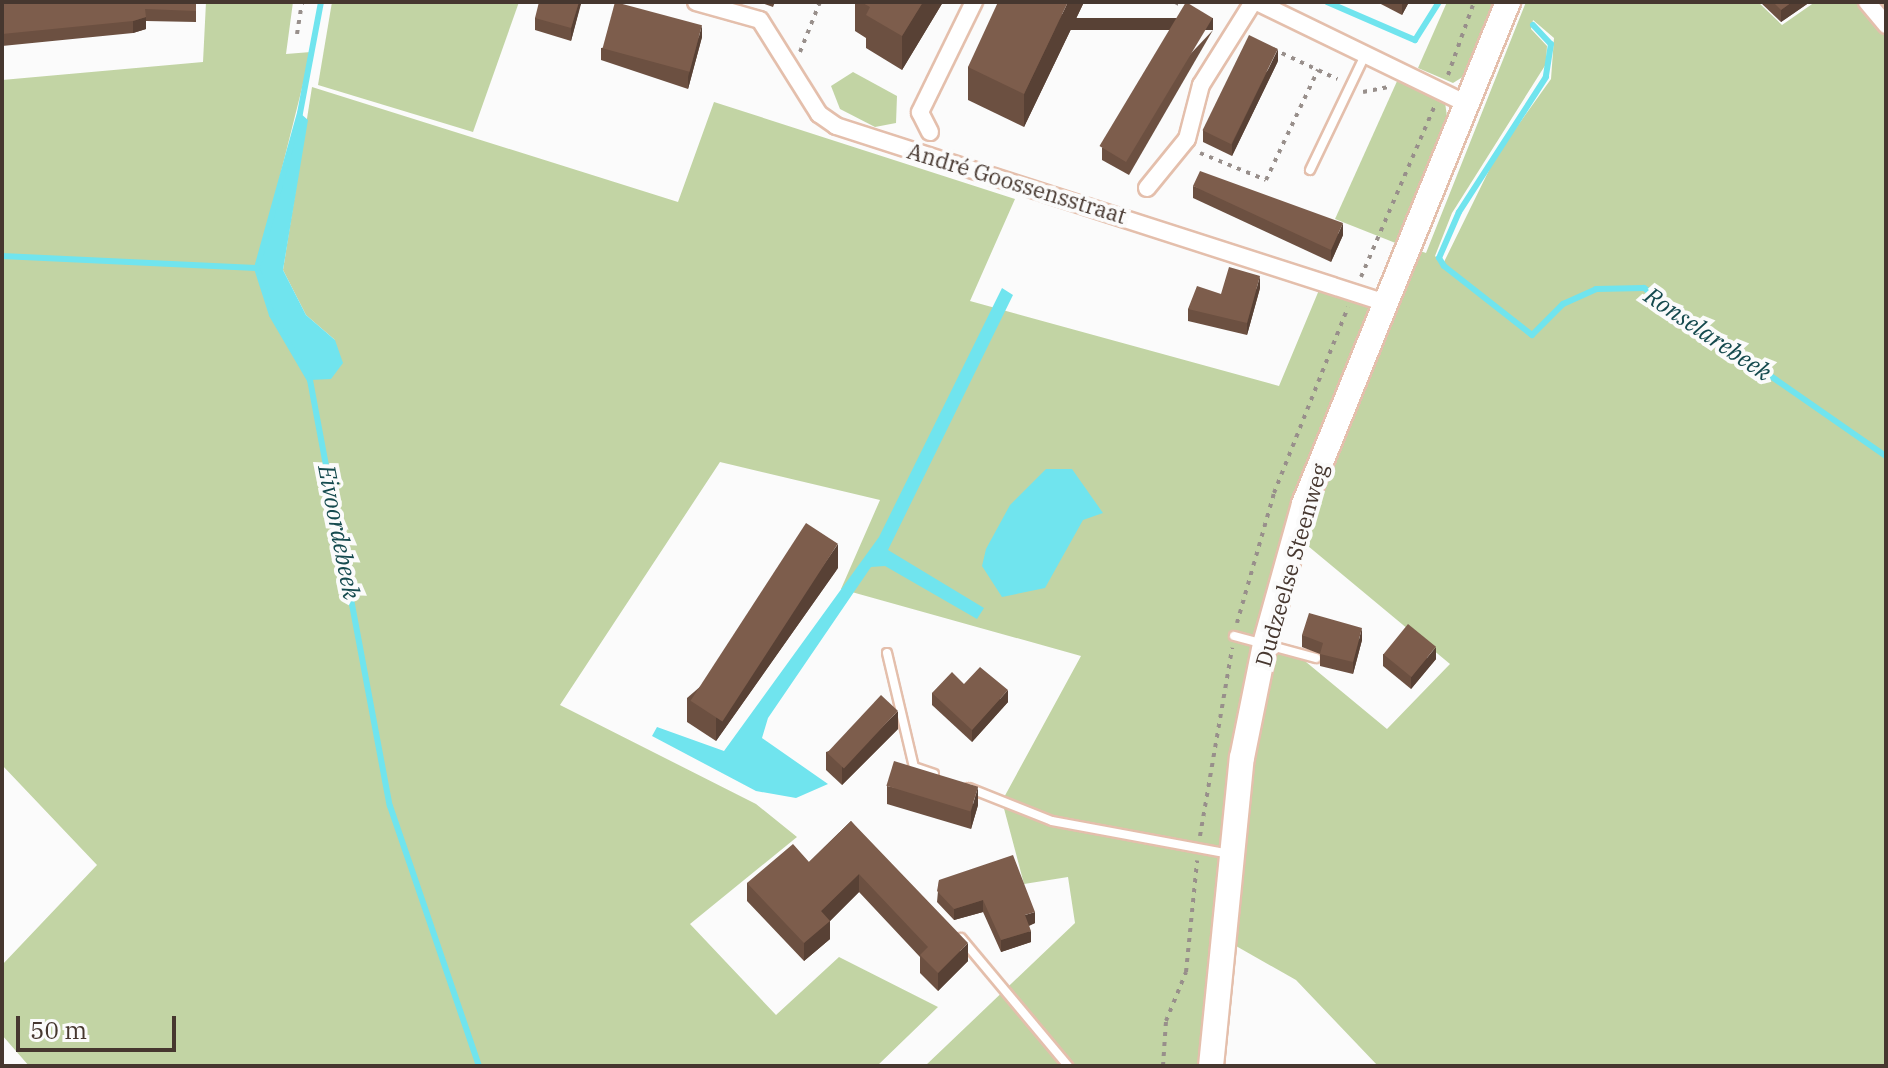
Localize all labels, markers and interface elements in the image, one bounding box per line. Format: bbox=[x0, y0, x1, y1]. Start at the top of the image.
street label: André Goossensstraat bbox=[904, 137, 1130, 229]
water label: Ronselarebeek bbox=[1639, 281, 1777, 387]
street label: Dudzeelse Steenweg bbox=[1249, 460, 1333, 670]
water label: Eivoordebeek bbox=[312, 462, 366, 602]
scale bar bbox=[20, 1000, 180, 1050]
text: 50 m bbox=[30, 1014, 87, 1046]

